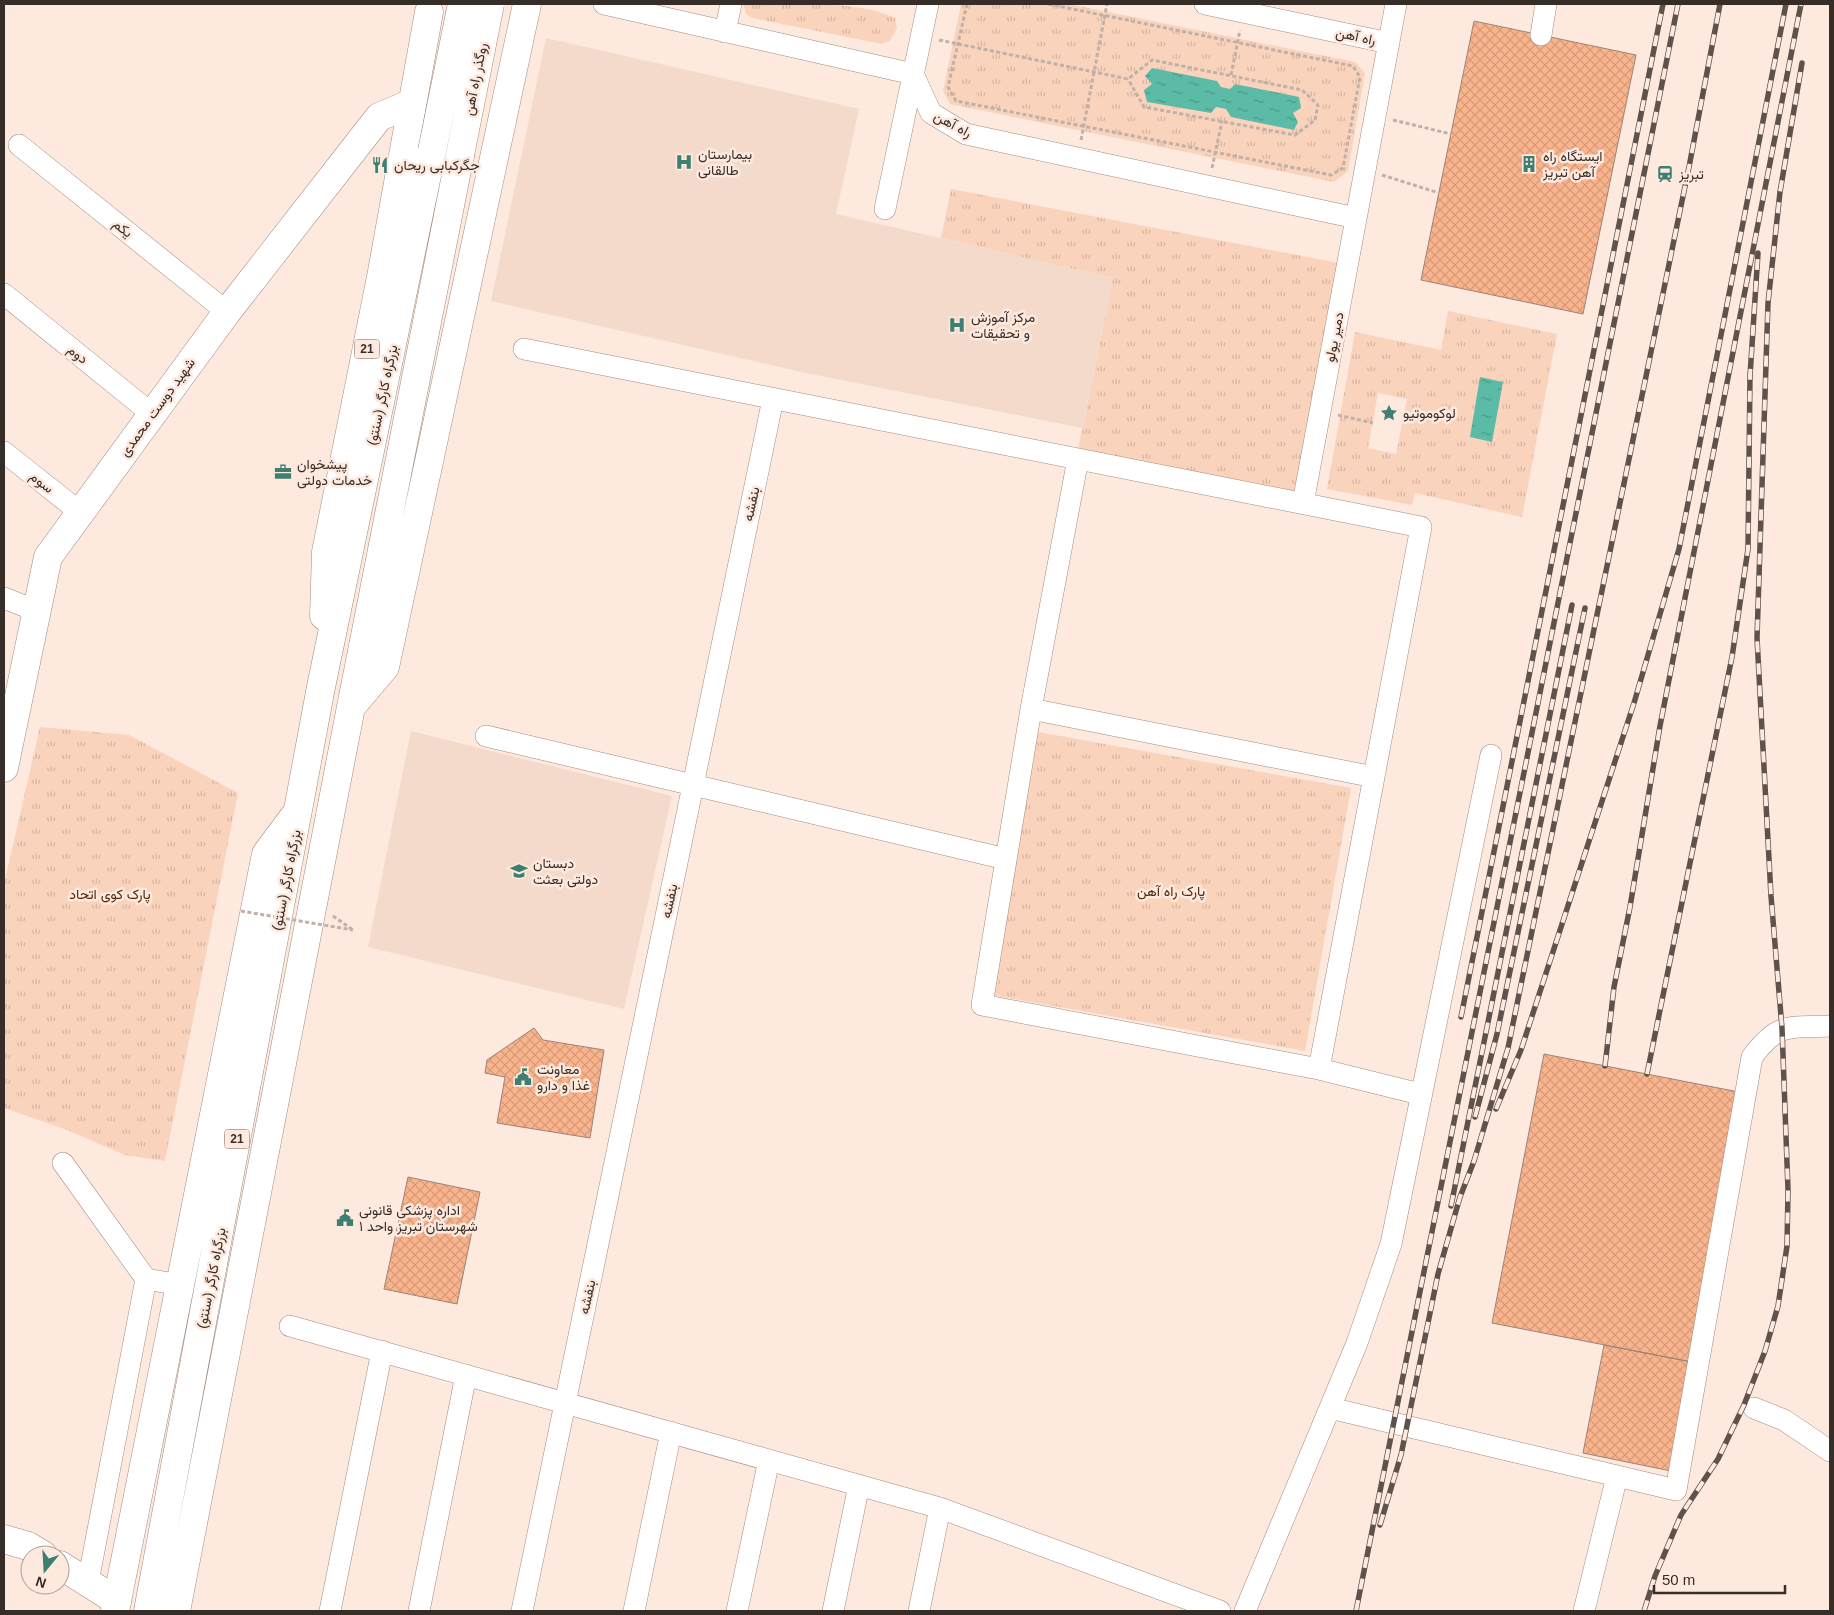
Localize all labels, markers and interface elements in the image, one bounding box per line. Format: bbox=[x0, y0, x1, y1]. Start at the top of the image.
street label: راه آهن bbox=[1334, 24, 1378, 49]
street label: روگذر راه آهن bbox=[460, 41, 491, 117]
street label: راه آهن bbox=[931, 107, 975, 142]
place label: بیمارستان طالقانی bbox=[698, 146, 752, 179]
place label: ایستگاه راه آهن تبریز bbox=[1542, 148, 1603, 181]
hospital icon: بیمارستان طالقانی bbox=[674, 152, 694, 172]
building icon: ایستگاه راه آهن تبریز bbox=[1519, 154, 1539, 174]
restaurant icon: جگرکبابی ریحان bbox=[370, 155, 390, 175]
place label: جگرکبابی ریحان bbox=[394, 157, 480, 174]
station icon: تبریز bbox=[1655, 164, 1675, 184]
place label: تبریز bbox=[1678, 166, 1704, 183]
street label: یکم bbox=[109, 215, 136, 241]
place label: مرکز آموزش و تحقیقات bbox=[971, 309, 1035, 342]
street label: دمیر یولو bbox=[1321, 310, 1348, 364]
hospital icon: مرکز آموزش و تحقیقات bbox=[947, 315, 967, 335]
road number: 21 bbox=[354, 339, 380, 358]
street label: دوم bbox=[64, 341, 92, 368]
street label: بزرگراه کارگر (سنتو) bbox=[364, 343, 401, 447]
street label: شهید دوست محمدی bbox=[116, 355, 199, 460]
place icon: لوکوموتیو bbox=[1379, 403, 1399, 423]
place label: لوکوموتیو bbox=[1403, 405, 1456, 422]
place label: پیشخوان خدمات دولتی bbox=[297, 456, 372, 489]
office icon: پیشخوان خدمات دولتی bbox=[273, 462, 293, 482]
street label: سوم bbox=[26, 468, 57, 497]
street label: بنفشه bbox=[740, 485, 763, 523]
street label: بزرگراه کارگر (سنتو) bbox=[268, 828, 305, 932]
place label: دبستان دولتی بعثت bbox=[533, 855, 598, 888]
school or university icon: دبستان دولتی بعثت bbox=[509, 861, 529, 881]
street label: بنفشه bbox=[658, 882, 681, 920]
park label: پارک راه آهن bbox=[1137, 883, 1205, 901]
park label: پارک کوی اتحاد bbox=[69, 886, 151, 904]
place label: معاونت غذا و دارو bbox=[537, 1061, 590, 1094]
public building icon: معاونت غذا و دارو bbox=[513, 1067, 533, 1087]
road number: 21 bbox=[224, 1130, 250, 1148]
place label: اداره پزشکی قانونی شهرستان تبریز واحد ۱ bbox=[359, 1202, 478, 1235]
public building icon: اداره پزشکی قانونی شهرستان تبریز واحد ۱ bbox=[335, 1208, 355, 1228]
street label: بزرگراه کارگر (سنتو) bbox=[193, 1226, 230, 1330]
street label: بنفشه bbox=[576, 1278, 599, 1316]
north arrow bbox=[20, 1545, 70, 1595]
scale bar bbox=[1654, 1562, 1785, 1594]
text: 50 m bbox=[1662, 1571, 1695, 1588]
text: N bbox=[34, 1573, 48, 1592]

